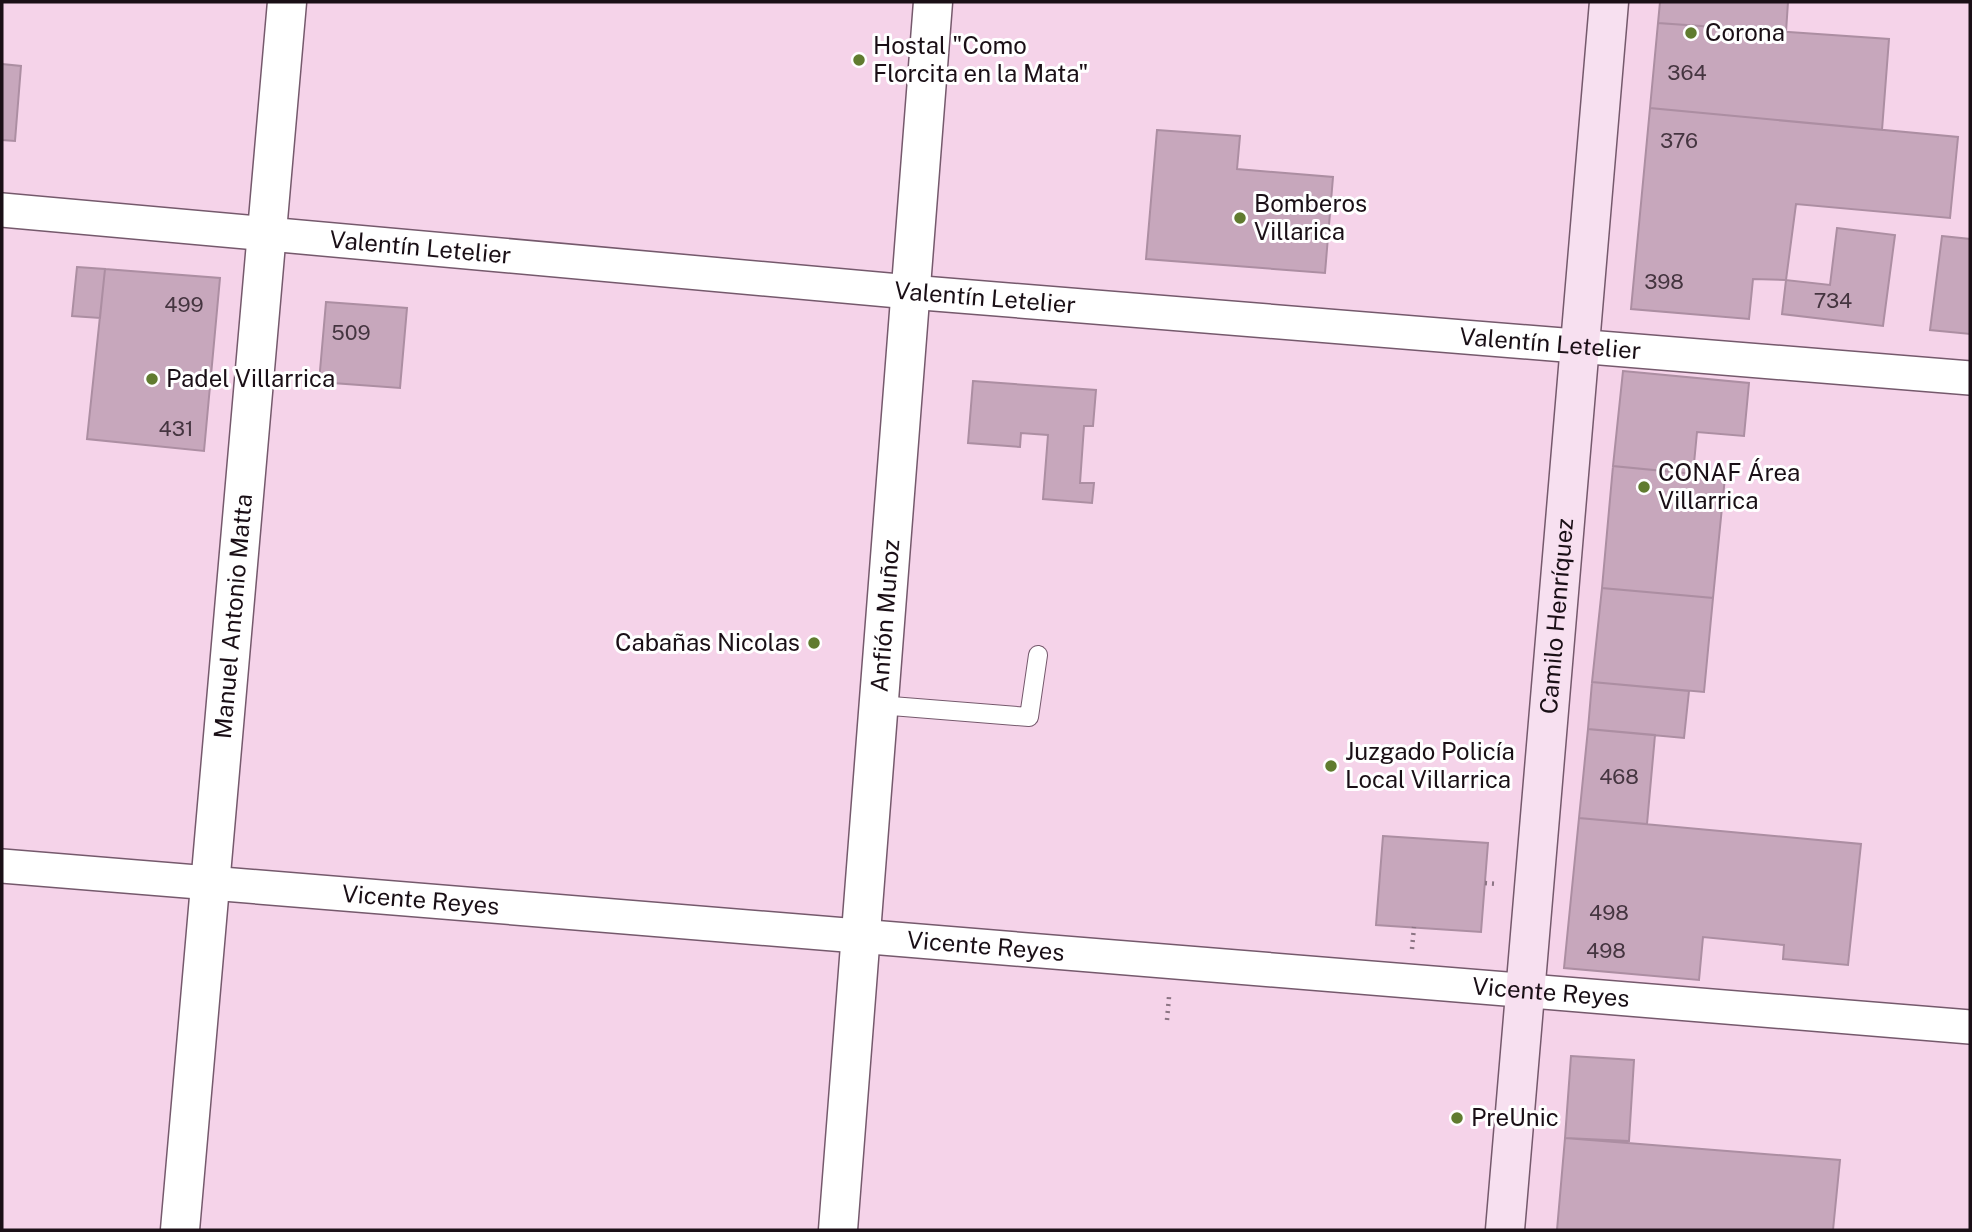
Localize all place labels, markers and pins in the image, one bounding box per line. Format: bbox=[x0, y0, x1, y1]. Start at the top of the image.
place label: Corona bbox=[1705, 18, 1785, 46]
marker: Corona bbox=[1683, 25, 1699, 41]
place label: Hostal "Como Florcita en la Mata" bbox=[873, 31, 1088, 87]
marker: Hostal "Como Florcita en la Mata" bbox=[851, 52, 867, 68]
place label: Bomberos Villarica bbox=[1254, 189, 1367, 245]
marker: Bomberos Villarica bbox=[1232, 210, 1248, 226]
place label: Padel Villarrica bbox=[166, 364, 335, 392]
marker: Padel Villarrica bbox=[144, 371, 160, 387]
place label: CONAF Área Villarrica bbox=[1658, 458, 1800, 514]
marker: CONAF Área Villarrica bbox=[1636, 479, 1652, 495]
place label: Cabañas Nicolas bbox=[615, 628, 800, 656]
marker: Cabañas Nicolas bbox=[806, 635, 822, 651]
place label: Juzgado Policía Local Villarrica bbox=[1345, 737, 1515, 793]
marker: Juzgado Policía Local Villarrica bbox=[1323, 758, 1339, 774]
place label: PreUnic bbox=[1471, 1103, 1559, 1131]
marker: PreUnic bbox=[1449, 1110, 1465, 1126]

